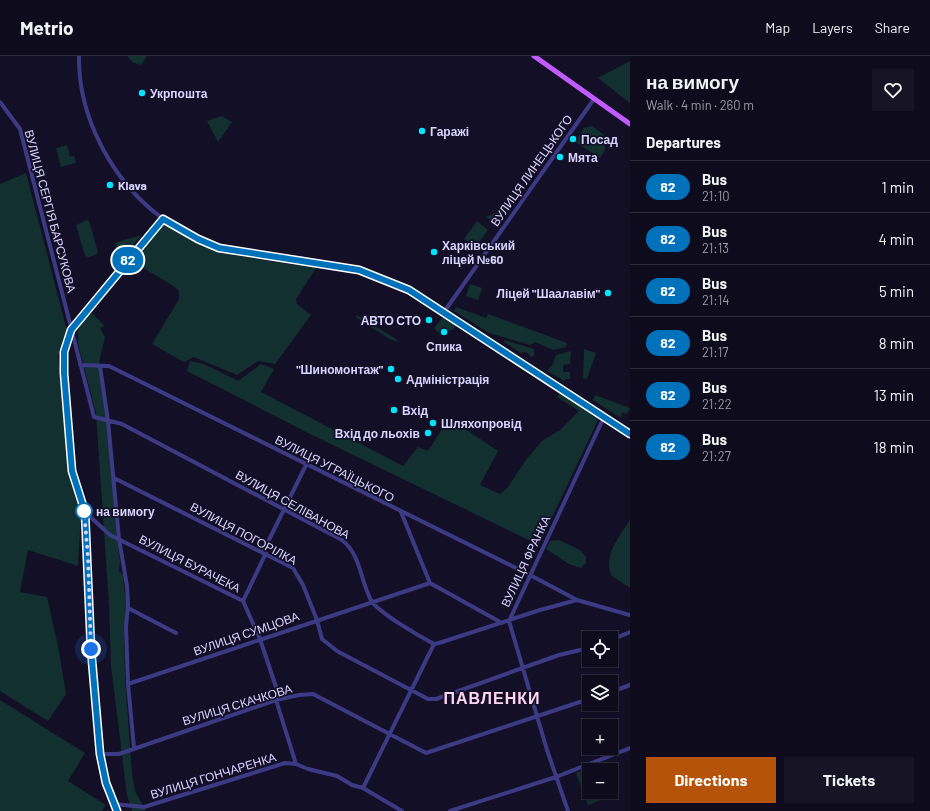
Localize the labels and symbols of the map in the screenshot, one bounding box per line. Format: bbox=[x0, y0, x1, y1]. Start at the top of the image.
place label: Укрпошта bbox=[150, 86, 208, 101]
marker: Укрпошта bbox=[137, 88, 147, 98]
street label: ВУЛИЦЯ ЛИНЕЦЬКОГО bbox=[487, 112, 576, 229]
place label: Гаражі bbox=[430, 124, 469, 139]
marker: Гаражі bbox=[417, 126, 427, 136]
street label: ВУЛИЦЯ СЕРГІЯ БАРСУКОВА bbox=[22, 128, 80, 294]
place label: Посад bbox=[581, 132, 618, 147]
marker: Посад bbox=[568, 134, 578, 144]
place label: Мята bbox=[568, 150, 598, 164]
marker: Мята bbox=[555, 152, 565, 162]
place label: Klava bbox=[118, 178, 147, 192]
marker: Klava bbox=[105, 180, 115, 190]
place label: Харківський ліцей №60 bbox=[442, 238, 515, 267]
line badge: 82 bbox=[110, 247, 146, 273]
marker: Харківський ліцей №60 bbox=[429, 247, 439, 257]
place label: Ліцей "Шаалавім" bbox=[497, 286, 601, 301]
marker: Ліцей "Шаалавім" bbox=[603, 288, 613, 298]
place label: АВТО СТО bbox=[361, 313, 421, 327]
marker: АВТО СТО bbox=[424, 315, 434, 325]
marker: Спика bbox=[439, 327, 449, 337]
place label: Спика bbox=[426, 339, 462, 353]
place label: "Шиномонтаж" bbox=[296, 362, 384, 376]
marker: "Шиномонтаж" bbox=[386, 364, 396, 374]
place label: Адміністрація bbox=[406, 372, 489, 387]
marker: Адміністрація bbox=[393, 374, 403, 384]
place label: Вхід bbox=[402, 403, 429, 418]
marker: Вхід bbox=[389, 405, 399, 415]
place label: Шляхопровід bbox=[441, 416, 522, 431]
marker: Шляхопровід bbox=[428, 418, 438, 428]
place label: Вхід до льохів bbox=[335, 426, 420, 441]
marker: Вхід до льохів bbox=[423, 428, 433, 438]
street label: ВУЛИЦЯ УГРАЇЦЬКОГО bbox=[273, 432, 397, 505]
street label: ВУЛИЦЯ СЕЛІВАНОВА bbox=[233, 467, 353, 542]
street label: ВУЛИЦЯ ПОГОРІЛКА bbox=[188, 499, 300, 568]
marker: на вимогу bbox=[75, 502, 93, 520]
place label: на вимогу bbox=[96, 504, 155, 519]
street label: ВУЛИЦЯ ФРАНКА bbox=[498, 513, 553, 609]
street label: ВУЛИЦЯ БУРАЧЕКА bbox=[137, 531, 243, 595]
street label: ВУЛИЦЯ СУМЦОВА bbox=[191, 608, 301, 659]
your location bbox=[81, 639, 101, 659]
street label: ВУЛИЦЯ СКАЧКОВА bbox=[181, 681, 294, 728]
district label: ПАВЛЕНКИ bbox=[444, 688, 540, 707]
street label: ВУЛИЦЯ ГОНЧАРЕНКА bbox=[148, 749, 278, 802]

